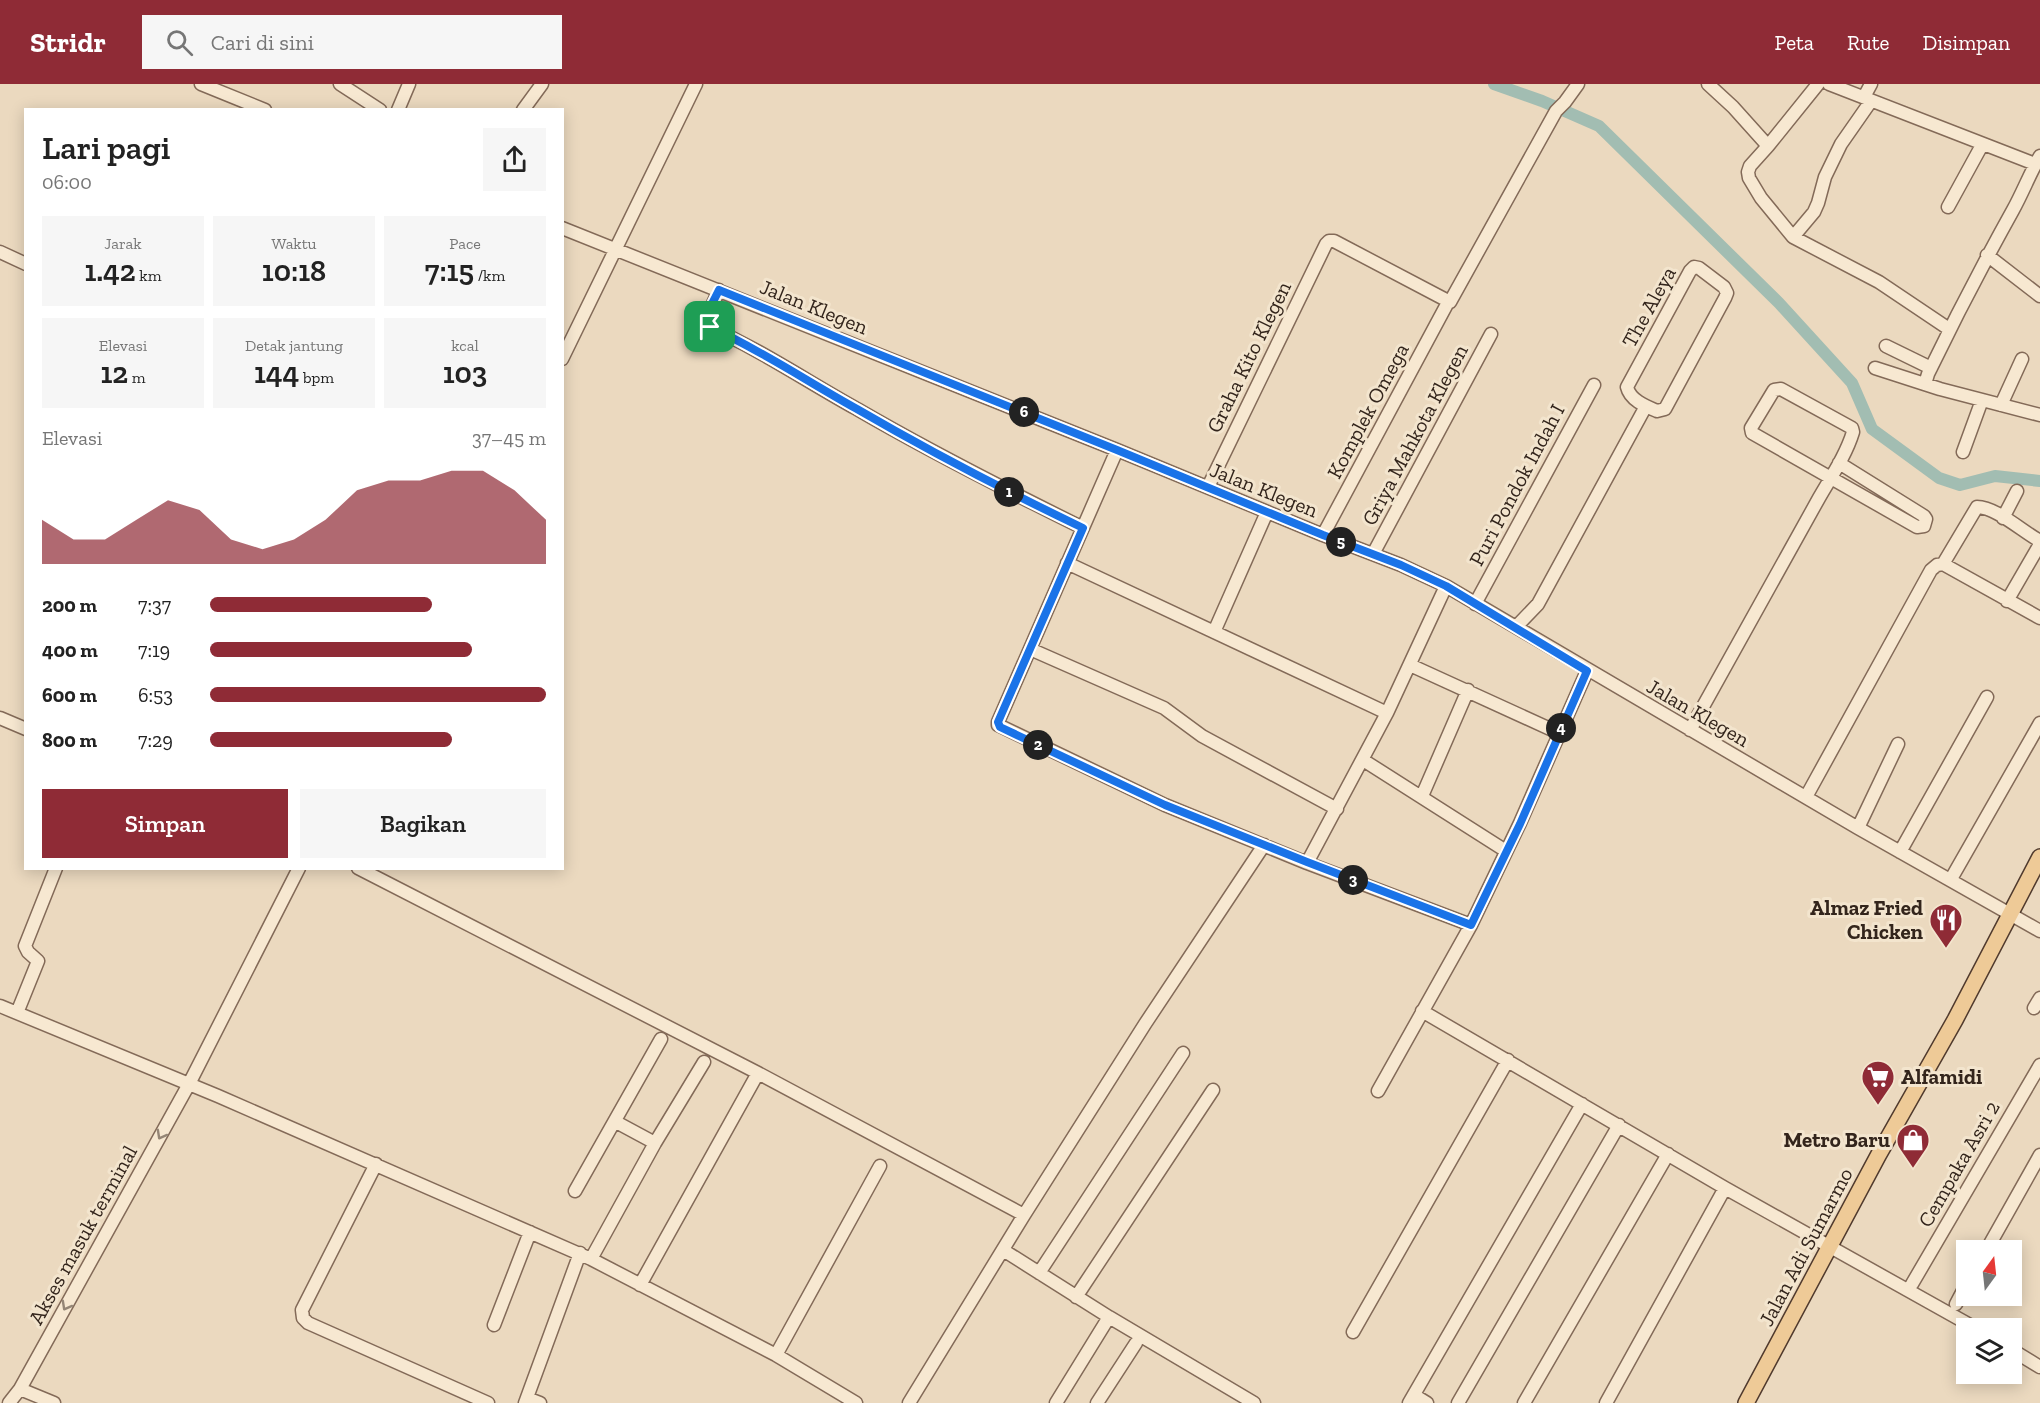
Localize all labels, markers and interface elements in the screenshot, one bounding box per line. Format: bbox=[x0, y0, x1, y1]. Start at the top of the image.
search box bbox=[142, 15, 562, 69]
text: Stridr bbox=[30, 26, 106, 59]
icon: search bbox=[163, 26, 196, 59]
text: Cari di sini bbox=[211, 29, 314, 56]
text: Peta bbox=[1775, 30, 1814, 55]
text: Rute bbox=[1847, 30, 1889, 55]
text: Disimpan bbox=[1922, 30, 2010, 55]
text: Lari pagi bbox=[42, 128, 170, 167]
button: share bbox=[483, 128, 546, 191]
text: 06:00 bbox=[42, 170, 92, 194]
text: Jarak bbox=[104, 234, 142, 253]
text: Waktu bbox=[271, 234, 317, 253]
text: Pace bbox=[449, 234, 481, 253]
text: 1.42 bbox=[85, 253, 136, 289]
text: 10:18 bbox=[262, 253, 326, 289]
text: 7:15 bbox=[425, 253, 474, 289]
street label: The Aleya bbox=[1616, 262, 1681, 351]
text: km bbox=[136, 266, 161, 285]
text: /km bbox=[474, 266, 505, 285]
street label: Jalan Klegen bbox=[757, 274, 872, 339]
street label: Graha Kito Klegen bbox=[1201, 277, 1296, 436]
pin bbox=[684, 301, 735, 352]
icon: arrive bbox=[693, 310, 726, 343]
text: Elevasi bbox=[99, 336, 147, 355]
text: Detak jantung bbox=[245, 336, 343, 355]
text: kcal bbox=[451, 336, 479, 355]
street label: Komplek Omega bbox=[1321, 339, 1414, 483]
street label: Griya Mahkota Klegen bbox=[1356, 340, 1473, 529]
text: 12 bbox=[100, 355, 128, 391]
text: 144 bbox=[254, 355, 299, 391]
text: 103 bbox=[443, 355, 487, 391]
text: m bbox=[128, 368, 146, 387]
text: bpm bbox=[299, 368, 334, 387]
pin: 6 bbox=[1009, 397, 1039, 427]
street label: Puri Pondok Indah I bbox=[1463, 400, 1570, 570]
text: 6 bbox=[1020, 402, 1028, 421]
text: Elevasi bbox=[42, 426, 102, 450]
text: 37–45 m bbox=[472, 426, 546, 450]
street label: Jalan Klegen bbox=[1207, 457, 1322, 522]
pin: 1 bbox=[994, 477, 1024, 507]
text: 1 bbox=[1006, 482, 1012, 501]
pin: 5 bbox=[1326, 527, 1356, 557]
text: 5 bbox=[1337, 532, 1345, 551]
text: 200 m bbox=[42, 593, 97, 617]
text: 7:37 bbox=[138, 593, 171, 617]
text: 400 m bbox=[42, 638, 98, 662]
text: 7:19 bbox=[138, 638, 170, 662]
street label: Jalan Klegen bbox=[1643, 673, 1754, 752]
text: 600 m bbox=[42, 683, 97, 707]
text: 6:53 bbox=[138, 683, 173, 707]
pin: 4 bbox=[1546, 713, 1576, 743]
text: 4 bbox=[1556, 718, 1566, 737]
text: 800 m bbox=[42, 728, 97, 752]
text: 7:29 bbox=[138, 728, 173, 752]
pin: 2 bbox=[1023, 730, 1053, 760]
text: 2 bbox=[1034, 735, 1042, 754]
button: Simpan bbox=[42, 789, 288, 858]
button: Bagikan bbox=[300, 789, 546, 858]
pin: 3 bbox=[1338, 865, 1368, 895]
text: 3 bbox=[1349, 870, 1357, 889]
place label: Almaz Fried Chicken bbox=[1810, 895, 1924, 944]
restaurant icon: Almaz Fried Chicken bbox=[1928, 902, 1964, 949]
supermarket icon: Alfamidi bbox=[1860, 1059, 1896, 1106]
place label: Alfamidi bbox=[1901, 1064, 1982, 1089]
street label: Cempaka Asri 2 bbox=[1912, 1096, 2005, 1231]
shop icon: Metro Baru bbox=[1895, 1122, 1931, 1169]
place label: Metro Baru bbox=[1784, 1127, 1890, 1152]
one-way arrow bbox=[157, 1129, 168, 1139]
street label: Akses masuk terminal bbox=[23, 1141, 142, 1329]
street label: Jalan Adi Sumarmo bbox=[1753, 1163, 1858, 1330]
north arrow bbox=[1956, 1240, 2022, 1306]
map controls bbox=[1956, 1240, 2022, 1384]
one-way arrow bbox=[62, 1299, 73, 1310]
button: layers bbox=[1956, 1318, 2022, 1384]

